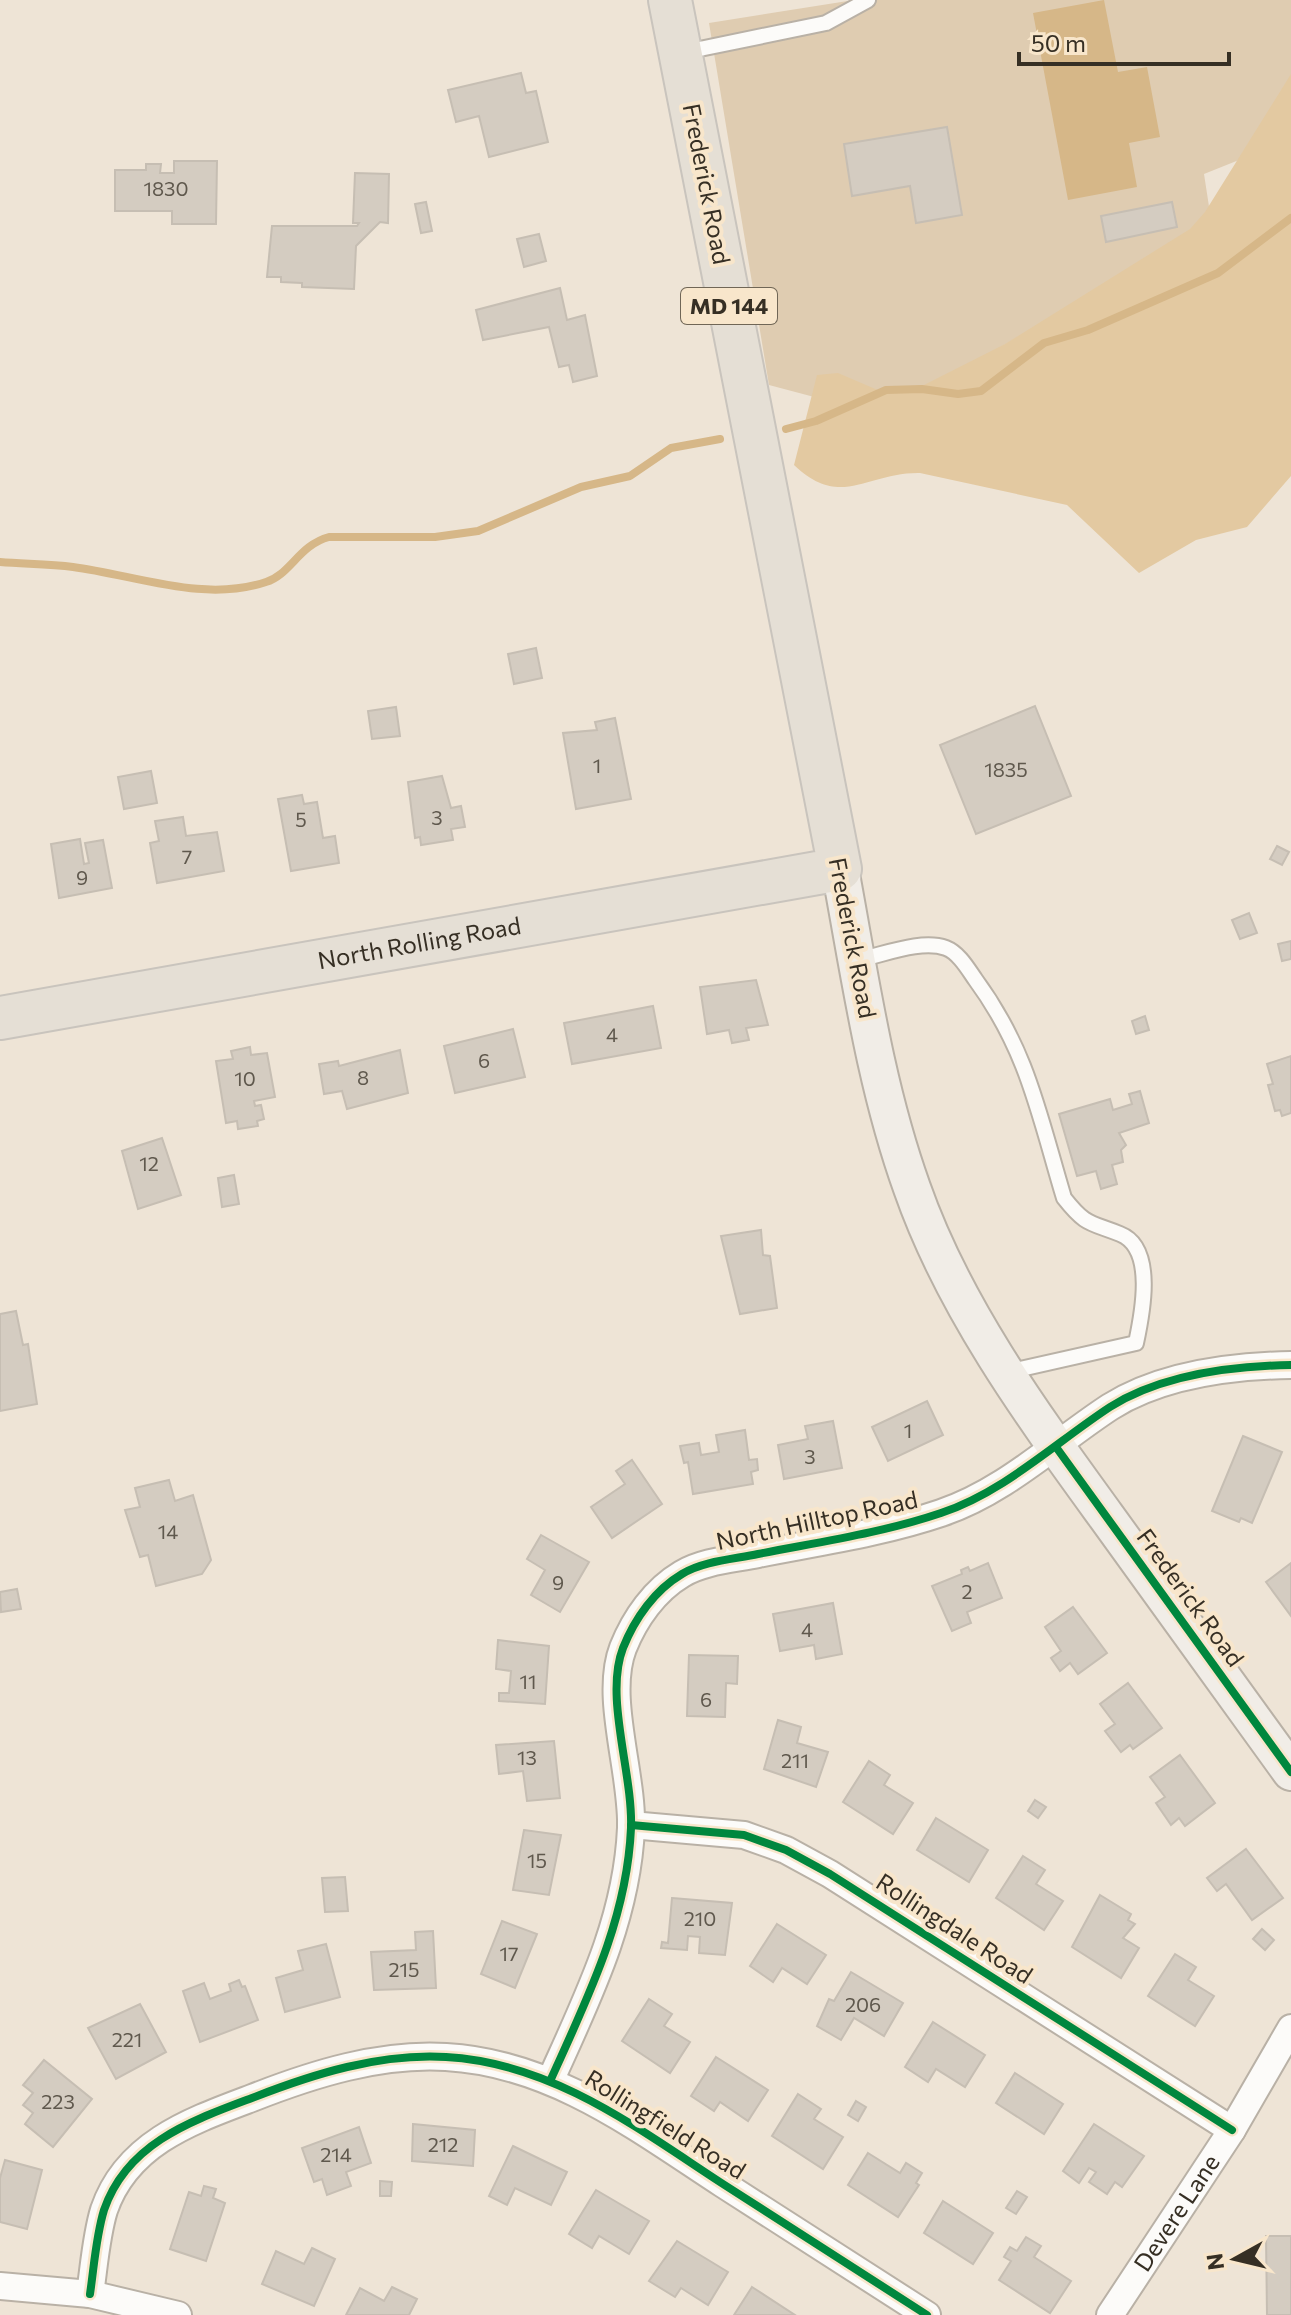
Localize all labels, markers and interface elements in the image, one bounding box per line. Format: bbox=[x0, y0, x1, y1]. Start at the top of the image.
scale bar bbox=[1019, 16, 1229, 66]
text: 50 m bbox=[1031, 28, 1086, 57]
street label: Frederick Road bbox=[678, 101, 737, 267]
house number: 1830 bbox=[143, 176, 189, 200]
road number: MD 144 bbox=[681, 288, 777, 324]
house number: 1 bbox=[593, 753, 601, 777]
house number: 1835 bbox=[984, 757, 1028, 781]
house number: 3 bbox=[431, 805, 443, 829]
house number: 5 bbox=[295, 807, 307, 831]
house number: 7 bbox=[182, 844, 192, 868]
street label: Frederick Road bbox=[824, 855, 883, 1021]
house number: 9 bbox=[76, 865, 88, 889]
street label: North Rolling Road bbox=[315, 910, 523, 974]
house number: 4 bbox=[606, 1022, 618, 1046]
house number: 6 bbox=[478, 1048, 490, 1072]
house number: 8 bbox=[357, 1065, 369, 1089]
house number: 10 bbox=[234, 1066, 256, 1090]
house number: 12 bbox=[139, 1151, 159, 1175]
house number: 1 bbox=[904, 1418, 912, 1442]
house number: 3 bbox=[804, 1444, 816, 1468]
street label: North Hilltop Road bbox=[713, 1484, 920, 1555]
house number: 14 bbox=[158, 1519, 178, 1543]
street label: Frederick Road bbox=[1132, 1523, 1251, 1672]
house number: 9 bbox=[552, 1570, 564, 1594]
house number: 2 bbox=[961, 1579, 973, 1603]
house number: 4 bbox=[801, 1617, 813, 1641]
house number: 11 bbox=[519, 1669, 537, 1693]
house number: 6 bbox=[700, 1687, 712, 1711]
house number: 13 bbox=[517, 1745, 537, 1769]
house number: 211 bbox=[781, 1748, 809, 1772]
house number: 15 bbox=[527, 1848, 547, 1872]
street label: Rollingdale Road bbox=[871, 1866, 1038, 1989]
house number: 210 bbox=[684, 1906, 716, 1930]
house number: 17 bbox=[499, 1941, 519, 1965]
house number: 215 bbox=[388, 1957, 420, 1981]
house number: 206 bbox=[845, 1992, 881, 2016]
house number: 221 bbox=[112, 2027, 142, 2051]
street label: Rollingfield Road bbox=[580, 2063, 751, 2185]
house number: 223 bbox=[41, 2089, 75, 2113]
house number: 212 bbox=[428, 2132, 458, 2156]
house number: 214 bbox=[320, 2142, 352, 2166]
street label: Devere Lane bbox=[1127, 2148, 1225, 2276]
north arrow bbox=[1195, 2219, 1275, 2299]
text: N bbox=[1200, 2252, 1229, 2272]

